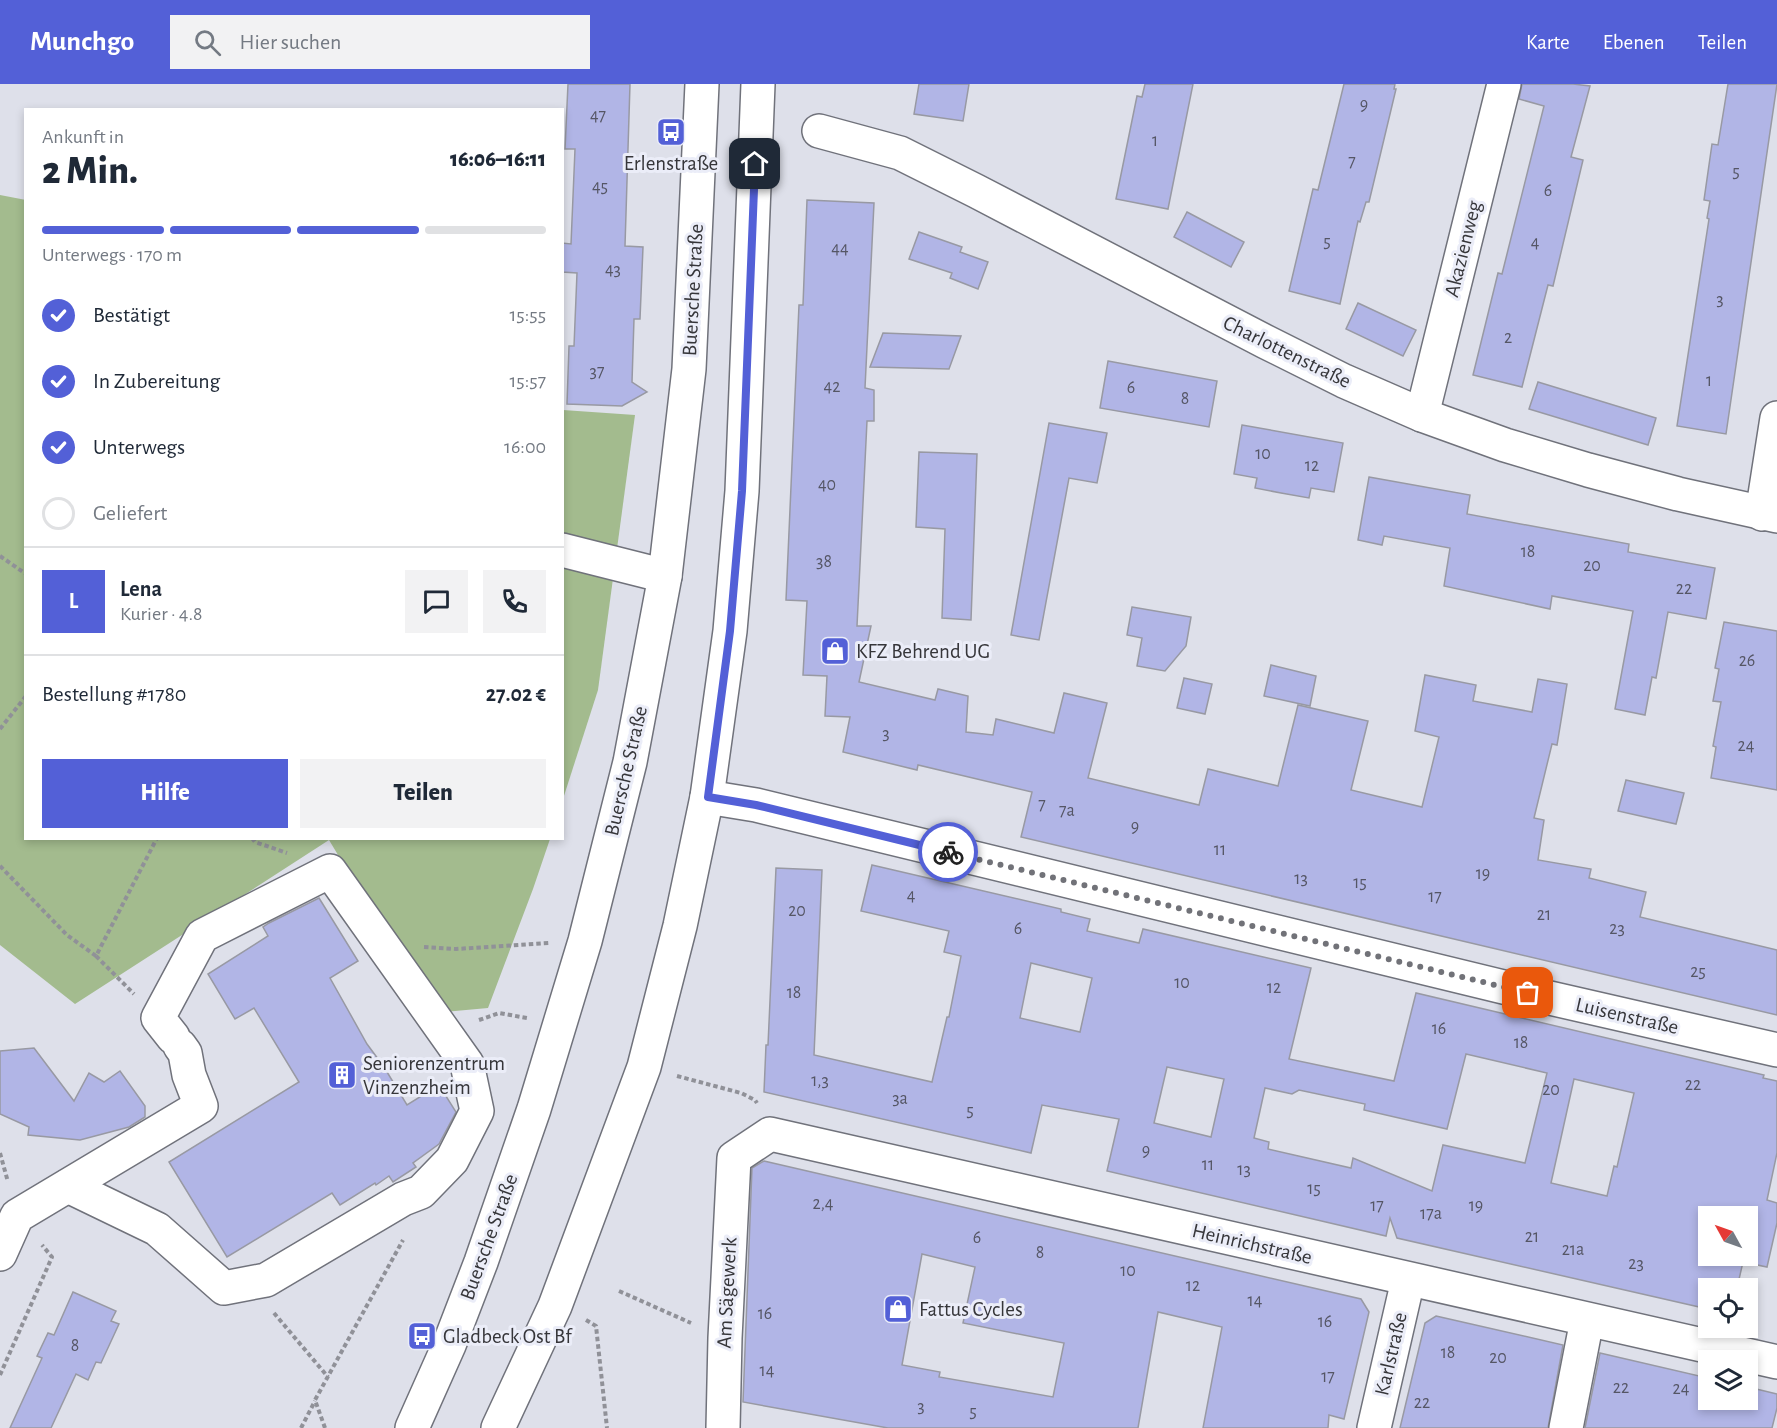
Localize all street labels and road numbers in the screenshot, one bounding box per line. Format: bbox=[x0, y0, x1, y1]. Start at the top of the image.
street label: Akazienweg bbox=[1441, 198, 1485, 299]
street label: Buersche Straße bbox=[679, 223, 707, 357]
street label: Charlottenstraße bbox=[1220, 312, 1354, 392]
street label: Buersche Straße bbox=[601, 704, 651, 838]
street label: Luisenstraße bbox=[1574, 994, 1680, 1038]
street label: Buersche Straße bbox=[456, 1171, 522, 1303]
street label: Heinrichstraße bbox=[1190, 1220, 1314, 1268]
street label: Am Sägewerk bbox=[714, 1236, 740, 1349]
street label: Karlstraße bbox=[1371, 1310, 1411, 1398]

